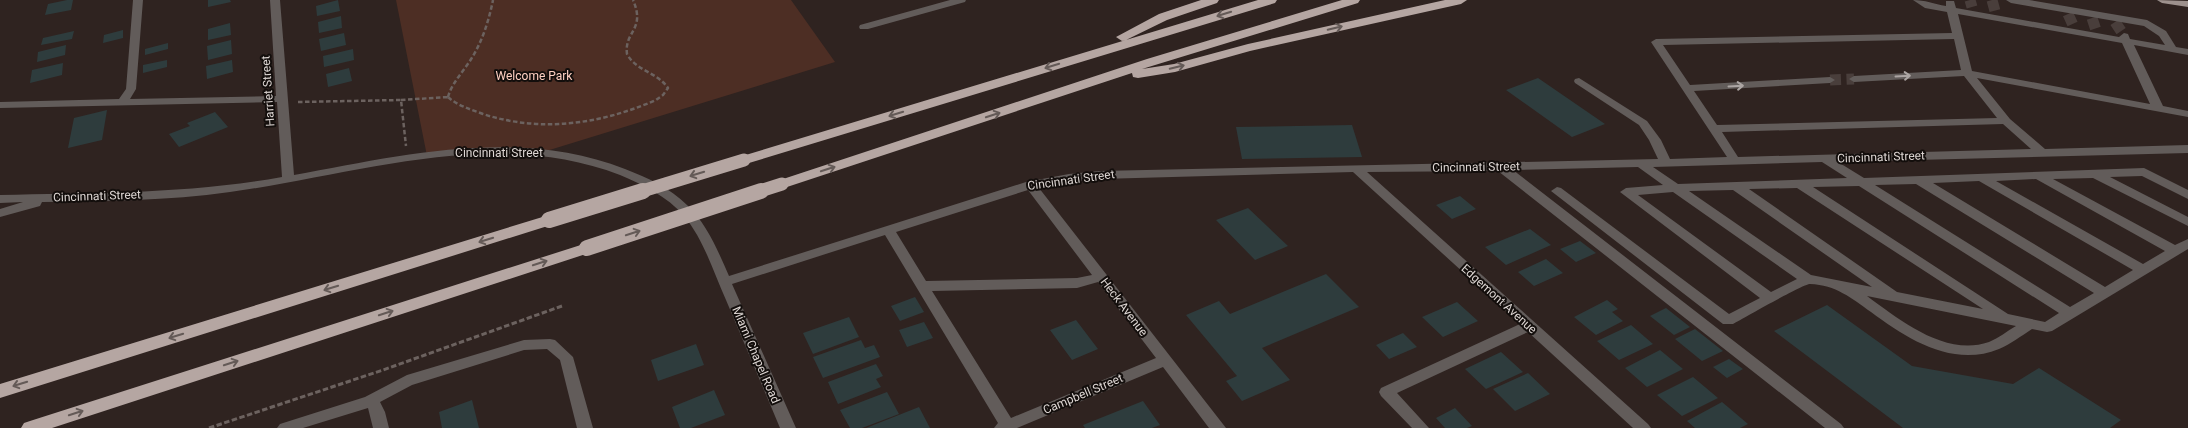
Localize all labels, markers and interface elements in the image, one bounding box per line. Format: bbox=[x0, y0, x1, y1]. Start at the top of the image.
one-way arrow bbox=[1216, 9, 1232, 19]
one-way arrow bbox=[1326, 23, 1342, 32]
street label: Harriet Street bbox=[259, 55, 277, 127]
one-way arrow bbox=[1044, 62, 1060, 71]
one-way arrow bbox=[1169, 62, 1185, 71]
park label: Welcome Park bbox=[496, 69, 573, 83]
one-way arrow bbox=[1894, 72, 1910, 81]
one-way arrow bbox=[1728, 81, 1744, 90]
one-way arrow bbox=[889, 109, 905, 119]
one-way arrow bbox=[985, 109, 1001, 119]
street label: Cincinnati Street bbox=[455, 146, 543, 160]
street label: Cincinnati Street bbox=[1837, 148, 1925, 166]
street label: Cincinnati Street bbox=[1432, 159, 1520, 175]
one-way arrow bbox=[820, 163, 836, 173]
street label: Cincinnati Street bbox=[1027, 167, 1116, 193]
one-way arrow bbox=[690, 170, 706, 180]
street label: Cincinnati Street bbox=[53, 187, 141, 205]
one-way arrow bbox=[625, 228, 640, 237]
one-way arrow bbox=[478, 235, 494, 245]
one-way arrow bbox=[532, 258, 548, 268]
street label: Edgemont Avenue bbox=[1458, 261, 1540, 337]
street label: Heck Avenue bbox=[1097, 275, 1151, 339]
one-way arrow bbox=[323, 284, 339, 293]
street label: Miami Chapel Road bbox=[729, 304, 783, 406]
one-way arrow bbox=[377, 308, 393, 318]
one-way arrow bbox=[168, 332, 184, 342]
one-way arrow bbox=[223, 358, 238, 367]
street label: Campbell Street bbox=[1041, 371, 1125, 417]
one-way arrow bbox=[13, 380, 29, 390]
one-way arrow bbox=[68, 408, 84, 417]

